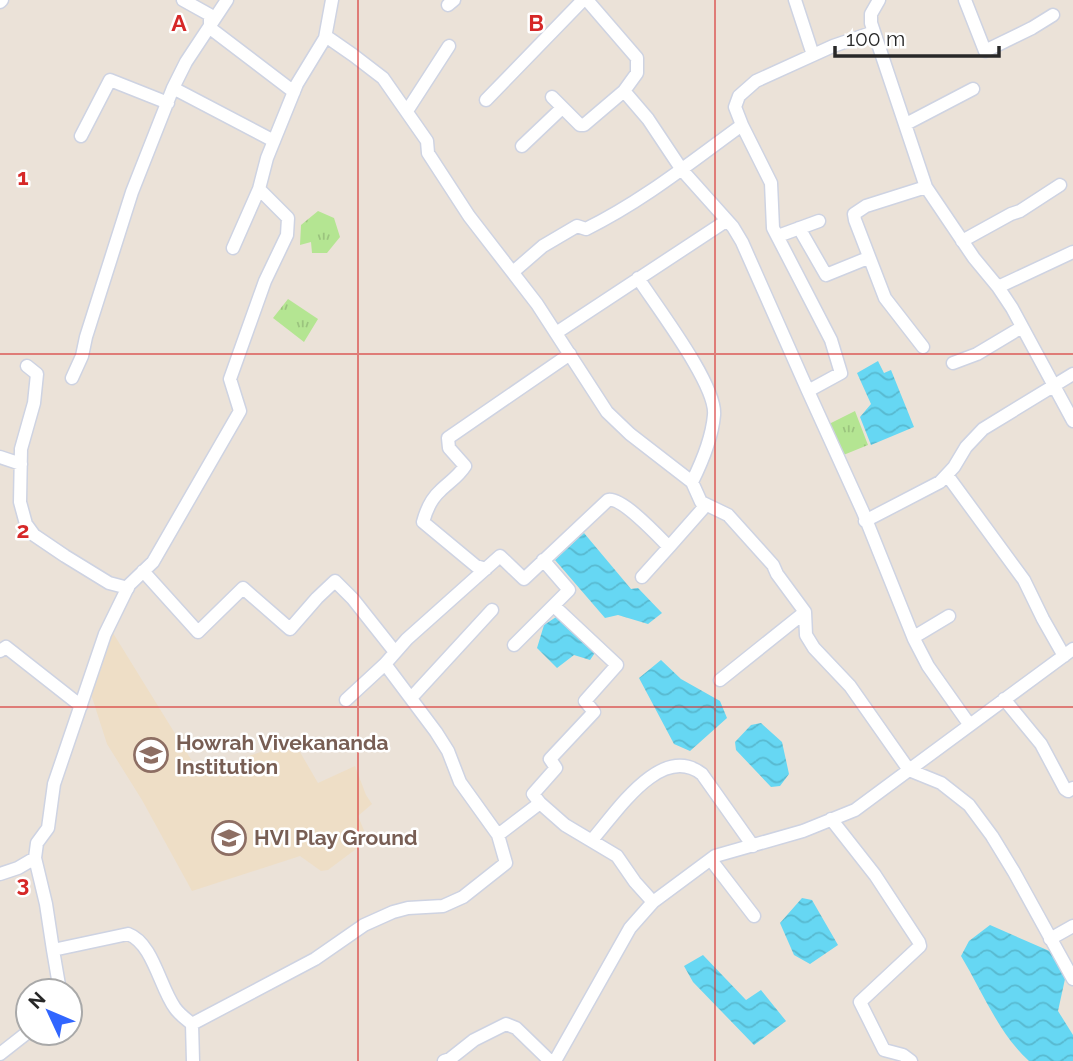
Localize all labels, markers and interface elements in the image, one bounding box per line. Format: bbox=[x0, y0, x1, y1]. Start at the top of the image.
text: A bbox=[171, 9, 187, 36]
text: B bbox=[528, 9, 544, 36]
scale bar bbox=[835, 14, 1000, 58]
text: 100 m bbox=[846, 26, 905, 51]
text: 1 bbox=[17, 163, 29, 190]
text: 2 bbox=[17, 516, 29, 543]
place label: Howrah Vivekananda Institution bbox=[176, 730, 389, 779]
school or university icon: Howrah Vivekananda Institution bbox=[132, 736, 170, 774]
school or university icon: HVI Play Ground bbox=[210, 819, 248, 857]
place label: HVI Play Ground bbox=[254, 825, 417, 850]
text: 3 bbox=[17, 870, 29, 897]
north arrow bbox=[14, 977, 84, 1047]
text: N bbox=[24, 987, 50, 1013]

